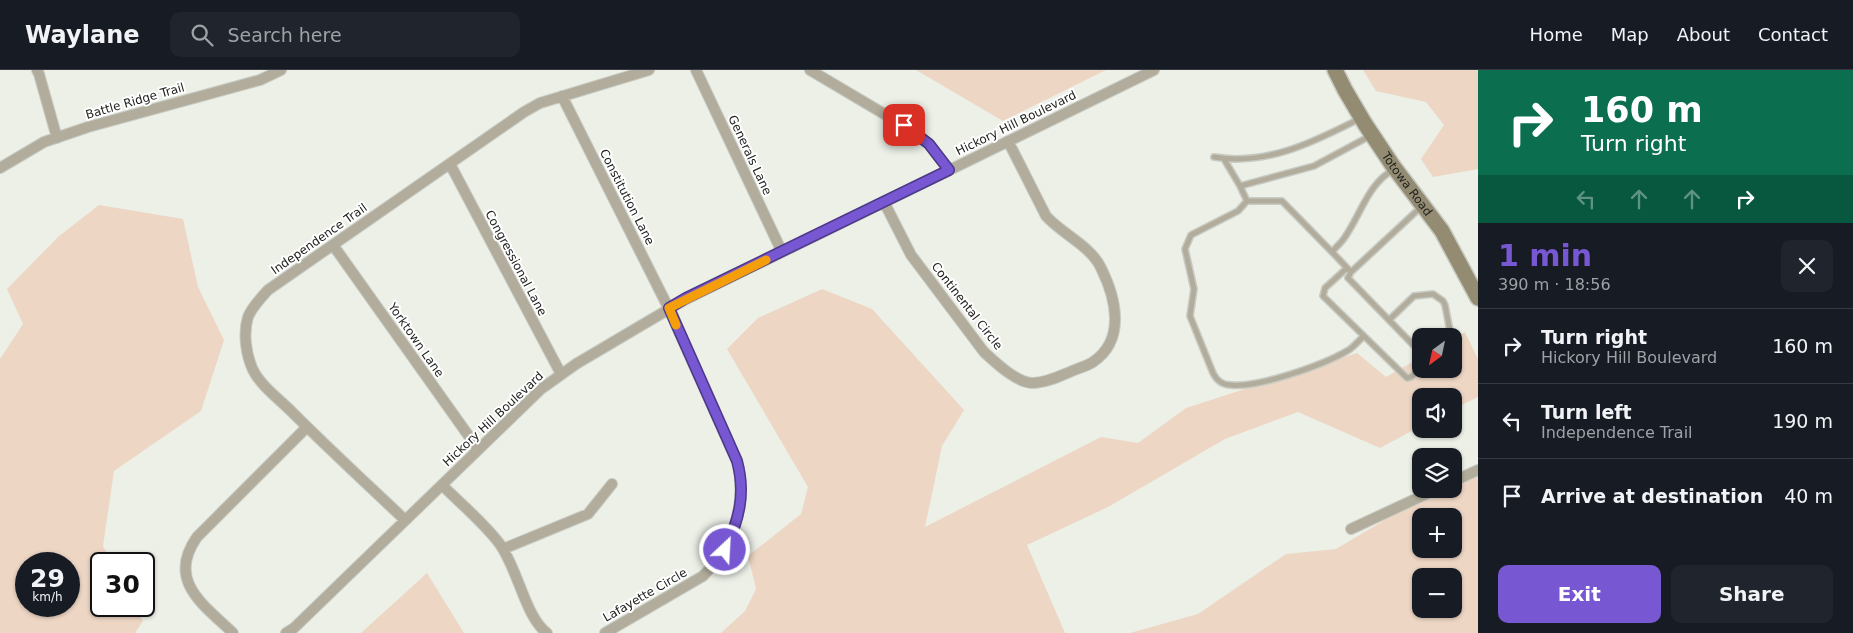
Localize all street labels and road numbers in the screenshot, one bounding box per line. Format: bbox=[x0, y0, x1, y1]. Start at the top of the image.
street label: Battle Ridge Trail bbox=[84, 80, 186, 122]
street label: Hickory Hill Boulevard bbox=[954, 88, 1078, 158]
street label: Generals Lane bbox=[725, 113, 775, 197]
street label: Constitution Lane bbox=[597, 147, 657, 247]
street label: Totowa Road bbox=[1378, 149, 1435, 219]
street label: Independence Trail bbox=[268, 201, 370, 277]
street label: Congressional Lane bbox=[482, 208, 550, 318]
street label: Continental Circle bbox=[929, 260, 1005, 352]
street label: Yorktown Lane bbox=[385, 299, 447, 380]
street label: Hickory Hill Boulevard bbox=[440, 369, 546, 469]
street label: Lafayette Circle bbox=[601, 565, 689, 625]

